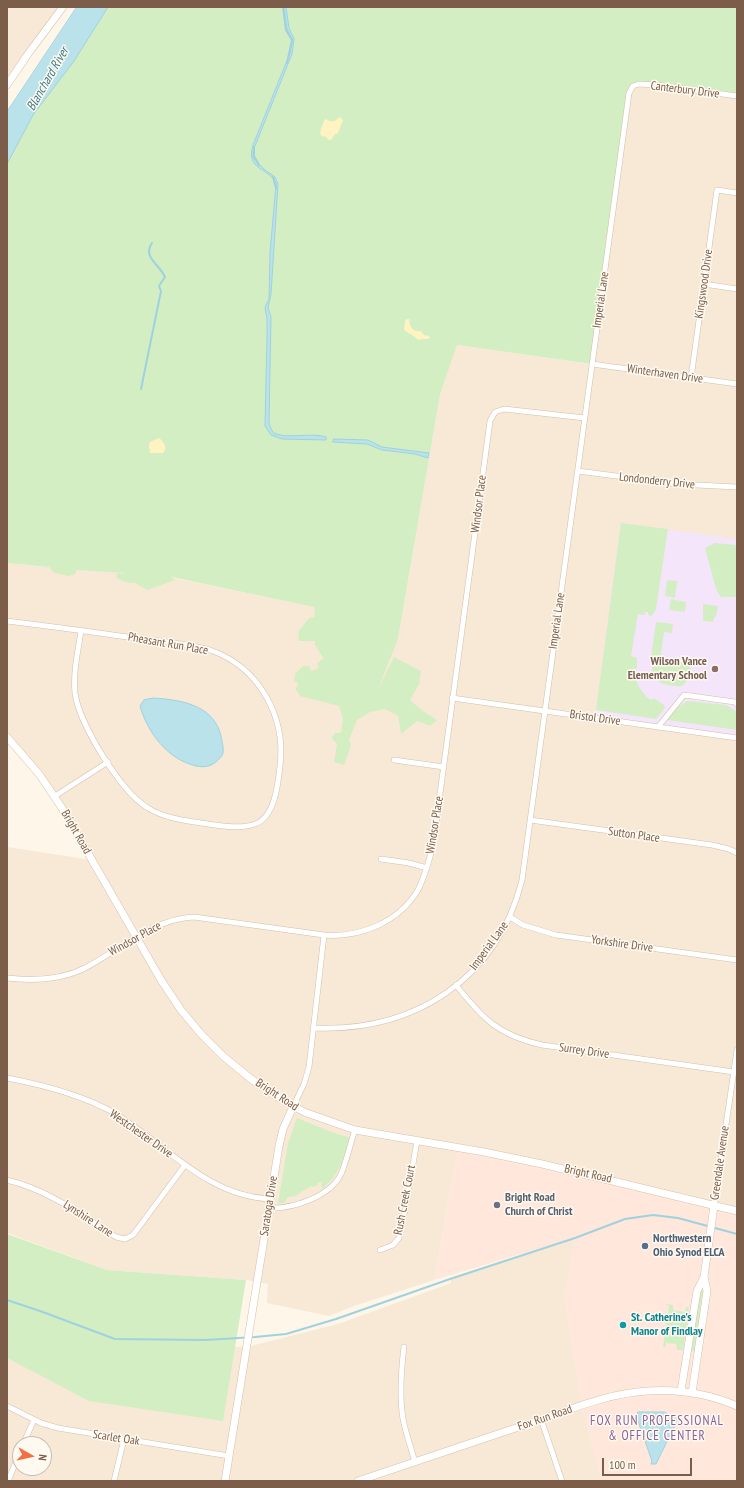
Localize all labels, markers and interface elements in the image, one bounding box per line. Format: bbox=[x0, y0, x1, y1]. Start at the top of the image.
water label: Blanchard River bbox=[24, 45, 72, 113]
street label: Canterbury Drive bbox=[650, 79, 720, 101]
street label: Kingswood Drive bbox=[692, 248, 716, 320]
street label: Imperial Lane bbox=[590, 271, 612, 329]
street label: Winterhaven Drive bbox=[626, 362, 704, 386]
street label: Londonderry Drive bbox=[618, 470, 696, 492]
street label: Windsor Place bbox=[468, 474, 490, 534]
street label: Imperial Lane bbox=[546, 592, 568, 650]
street label: Pheasant Run Place bbox=[127, 630, 209, 658]
place label: Wilson Vance Elementary School bbox=[628, 655, 707, 683]
marker: Wilson Vance Elementary School bbox=[710, 664, 720, 674]
street label: Bristol Drive bbox=[569, 707, 621, 729]
street label: Windsor Place bbox=[423, 795, 447, 855]
street label: Bright Road bbox=[58, 807, 94, 857]
street label: Sutton Place bbox=[607, 824, 661, 846]
street label: Windsor Place bbox=[106, 919, 164, 959]
street label: Imperial Lane bbox=[467, 919, 511, 973]
street label: Yorkshire Drive bbox=[590, 933, 654, 955]
street label: Surrey Drive bbox=[558, 1040, 610, 1062]
street label: Bright Road bbox=[253, 1076, 301, 1114]
street label: Westchester Drive bbox=[106, 1107, 176, 1161]
street label: Greendale Avenue bbox=[708, 1125, 732, 1201]
street label: Bright Road bbox=[563, 1162, 613, 1186]
street label: Rush Creek Court bbox=[391, 1164, 419, 1236]
street label: Saratoga Drive bbox=[257, 1175, 281, 1237]
place label: Bright Road Church of Christ bbox=[505, 1191, 572, 1219]
street label: Lynshire Lane bbox=[60, 1198, 116, 1240]
marker: Bright Road Church of Christ bbox=[492, 1200, 502, 1210]
place label: Northwestern Ohio Synod ELCA bbox=[653, 1232, 724, 1260]
marker: Northwestern Ohio Synod ELCA bbox=[640, 1241, 650, 1251]
place label: St. Catherine's Manor of Findlay bbox=[631, 1311, 703, 1339]
marker: St. Catherine's Manor of Findlay bbox=[618, 1320, 628, 1330]
street label: Fox Run Road bbox=[516, 1402, 574, 1434]
district label: FOX RUN PROFESSIONAL & OFFICE CENTER bbox=[590, 1413, 724, 1444]
street label: Scarlet Oak bbox=[92, 1427, 140, 1449]
north arrow bbox=[12, 1436, 52, 1476]
scale bar bbox=[604, 1450, 694, 1476]
text: N bbox=[36, 1454, 50, 1461]
text: 100 m bbox=[609, 1457, 636, 1472]

